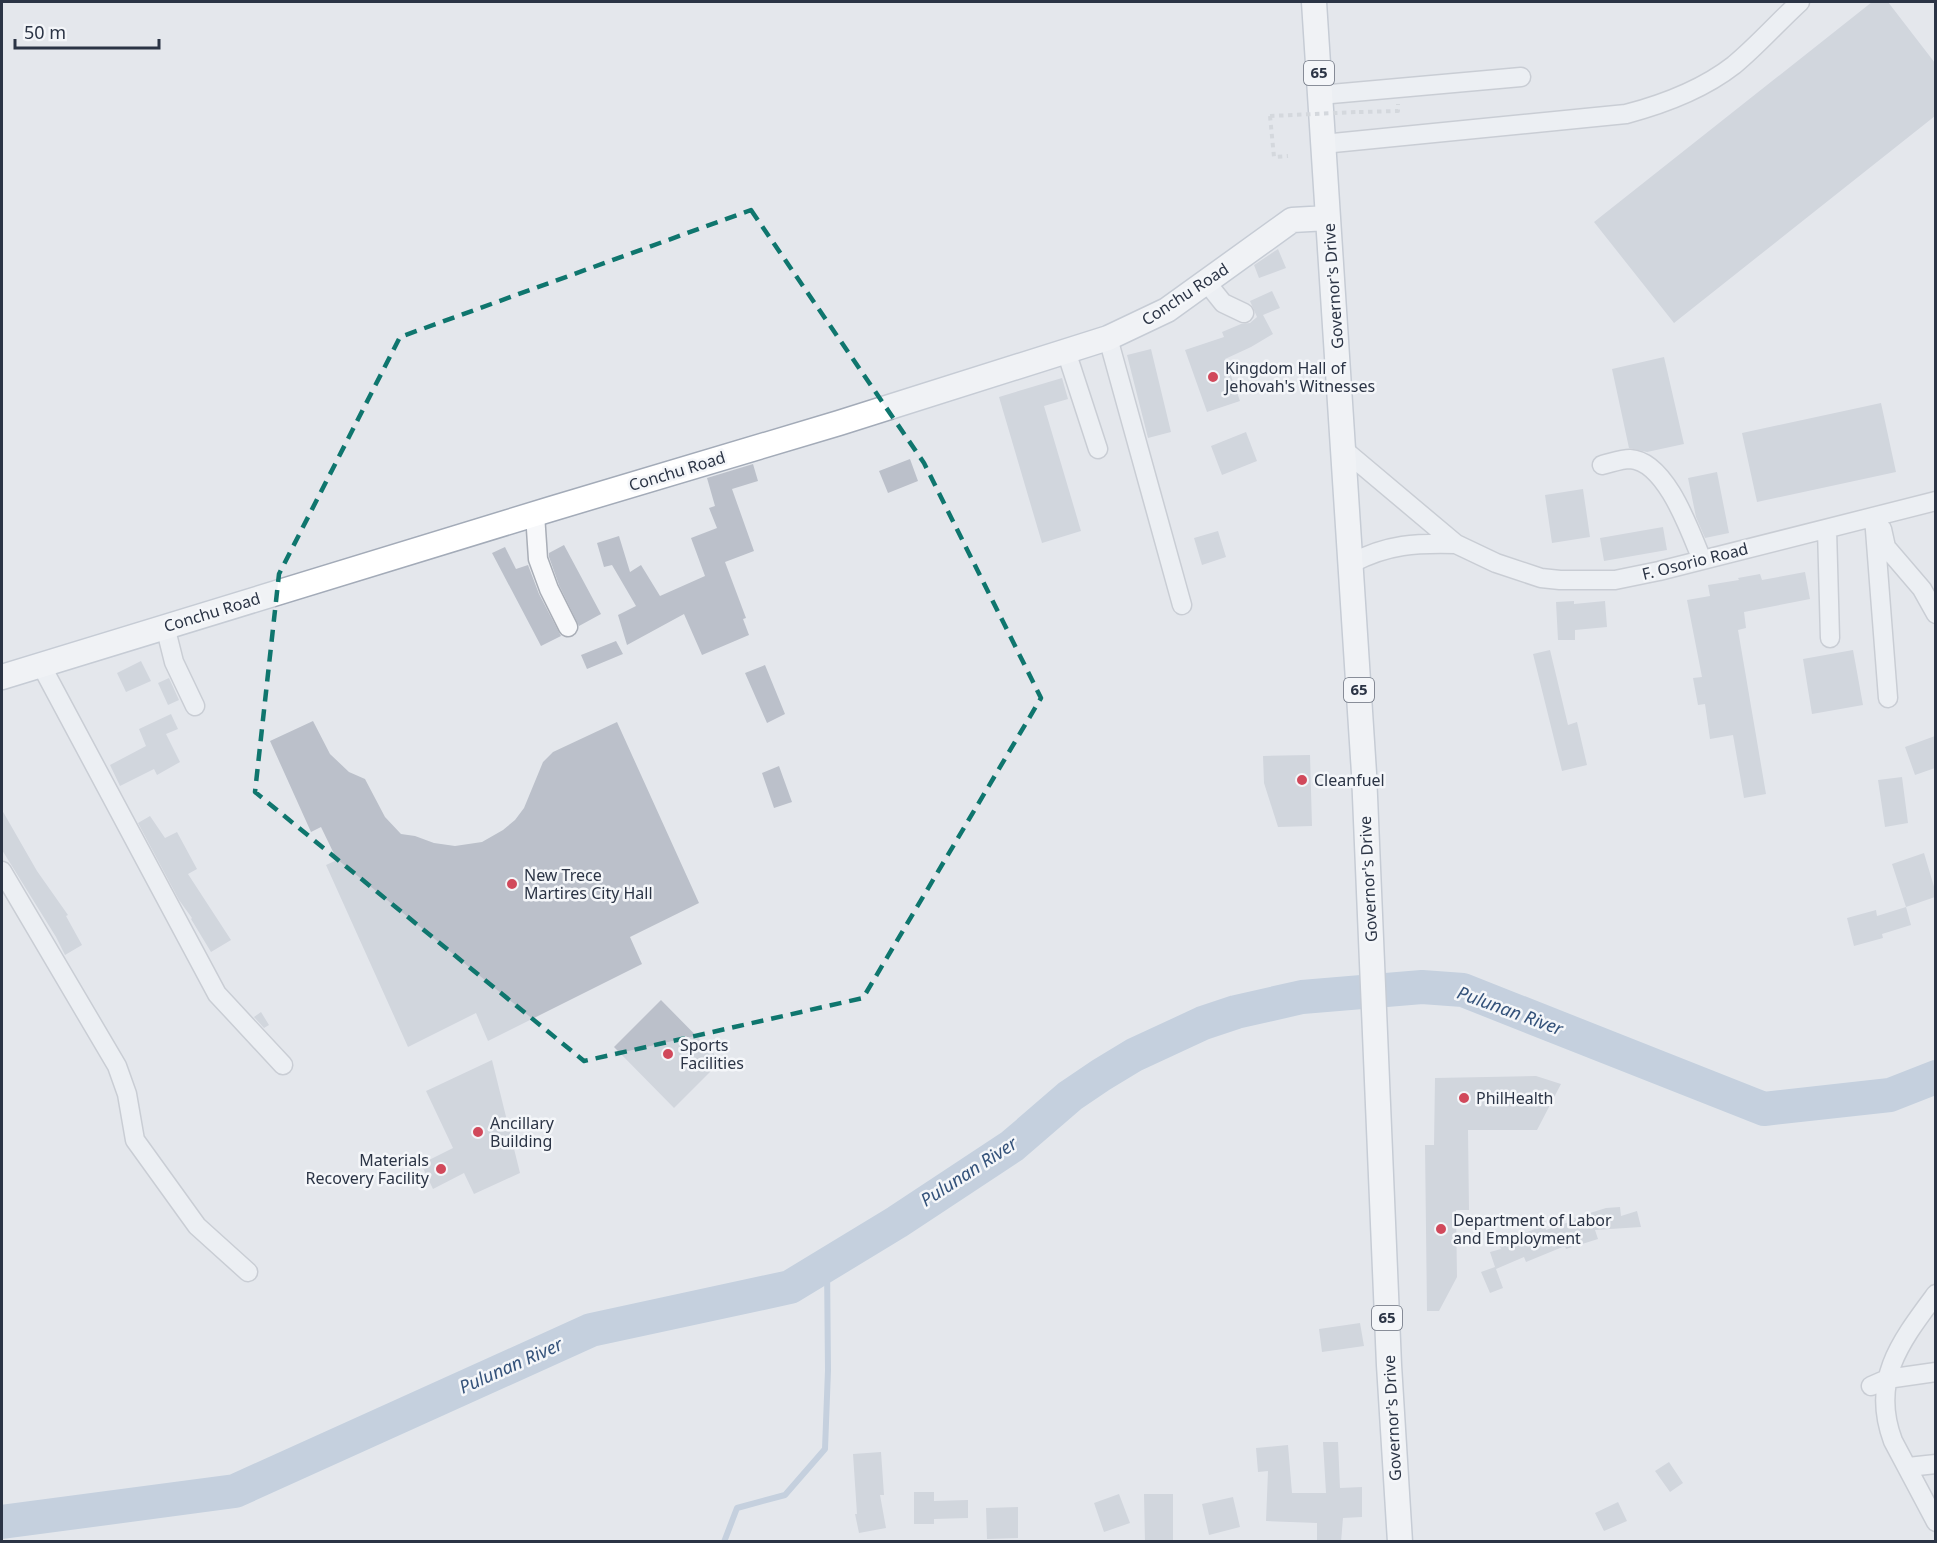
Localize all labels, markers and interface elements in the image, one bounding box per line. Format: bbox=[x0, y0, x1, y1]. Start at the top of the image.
scale bar bbox=[15, 12, 159, 50]
text: 50 m bbox=[24, 20, 66, 44]
road number: 65 bbox=[1304, 61, 1334, 85]
street label: Governor's Drive bbox=[1318, 222, 1348, 350]
street label: Conchu Road bbox=[1137, 258, 1233, 330]
place label: Kingdom Hall of Jehovah's Witnesses bbox=[1223, 357, 1375, 397]
marker: Kingdom Hall of Jehovah's Witnesses bbox=[1206, 370, 1220, 384]
street label: Conchu Road bbox=[626, 446, 728, 496]
street label: F. Osorio Road bbox=[1640, 537, 1750, 585]
street label: Conchu Road bbox=[161, 587, 263, 637]
road number: 65 bbox=[1344, 678, 1374, 702]
place label: Cleanfuel bbox=[1314, 769, 1385, 791]
marker: Cleanfuel bbox=[1295, 773, 1309, 787]
street label: Governor's Drive bbox=[1354, 815, 1382, 943]
place label: New Trece Martires City Hall bbox=[524, 864, 653, 904]
marker: New Trece Martires City Hall bbox=[505, 877, 519, 891]
water label: Pulunan River bbox=[1454, 980, 1567, 1041]
place label: Sports Facilities bbox=[680, 1034, 744, 1074]
marker: Sports Facilities bbox=[661, 1047, 675, 1061]
place label: PhilHealth bbox=[1476, 1087, 1553, 1109]
marker: PhilHealth bbox=[1457, 1091, 1471, 1105]
place label: Ancillary Building bbox=[490, 1112, 555, 1152]
marker: Ancillary Building bbox=[471, 1125, 485, 1139]
water label: Pulunan River bbox=[915, 1130, 1022, 1211]
place label: Materials Recovery Facility bbox=[306, 1149, 430, 1189]
marker: Materials Recovery Facility bbox=[434, 1162, 448, 1176]
place label: Department of Labor and Employment bbox=[1453, 1209, 1612, 1249]
marker: Department of Labor and Employment bbox=[1434, 1222, 1448, 1236]
road number: 65 bbox=[1372, 1306, 1402, 1330]
water label: Pulunan River bbox=[455, 1331, 567, 1399]
street label: Governor's Drive bbox=[1378, 1354, 1406, 1482]

